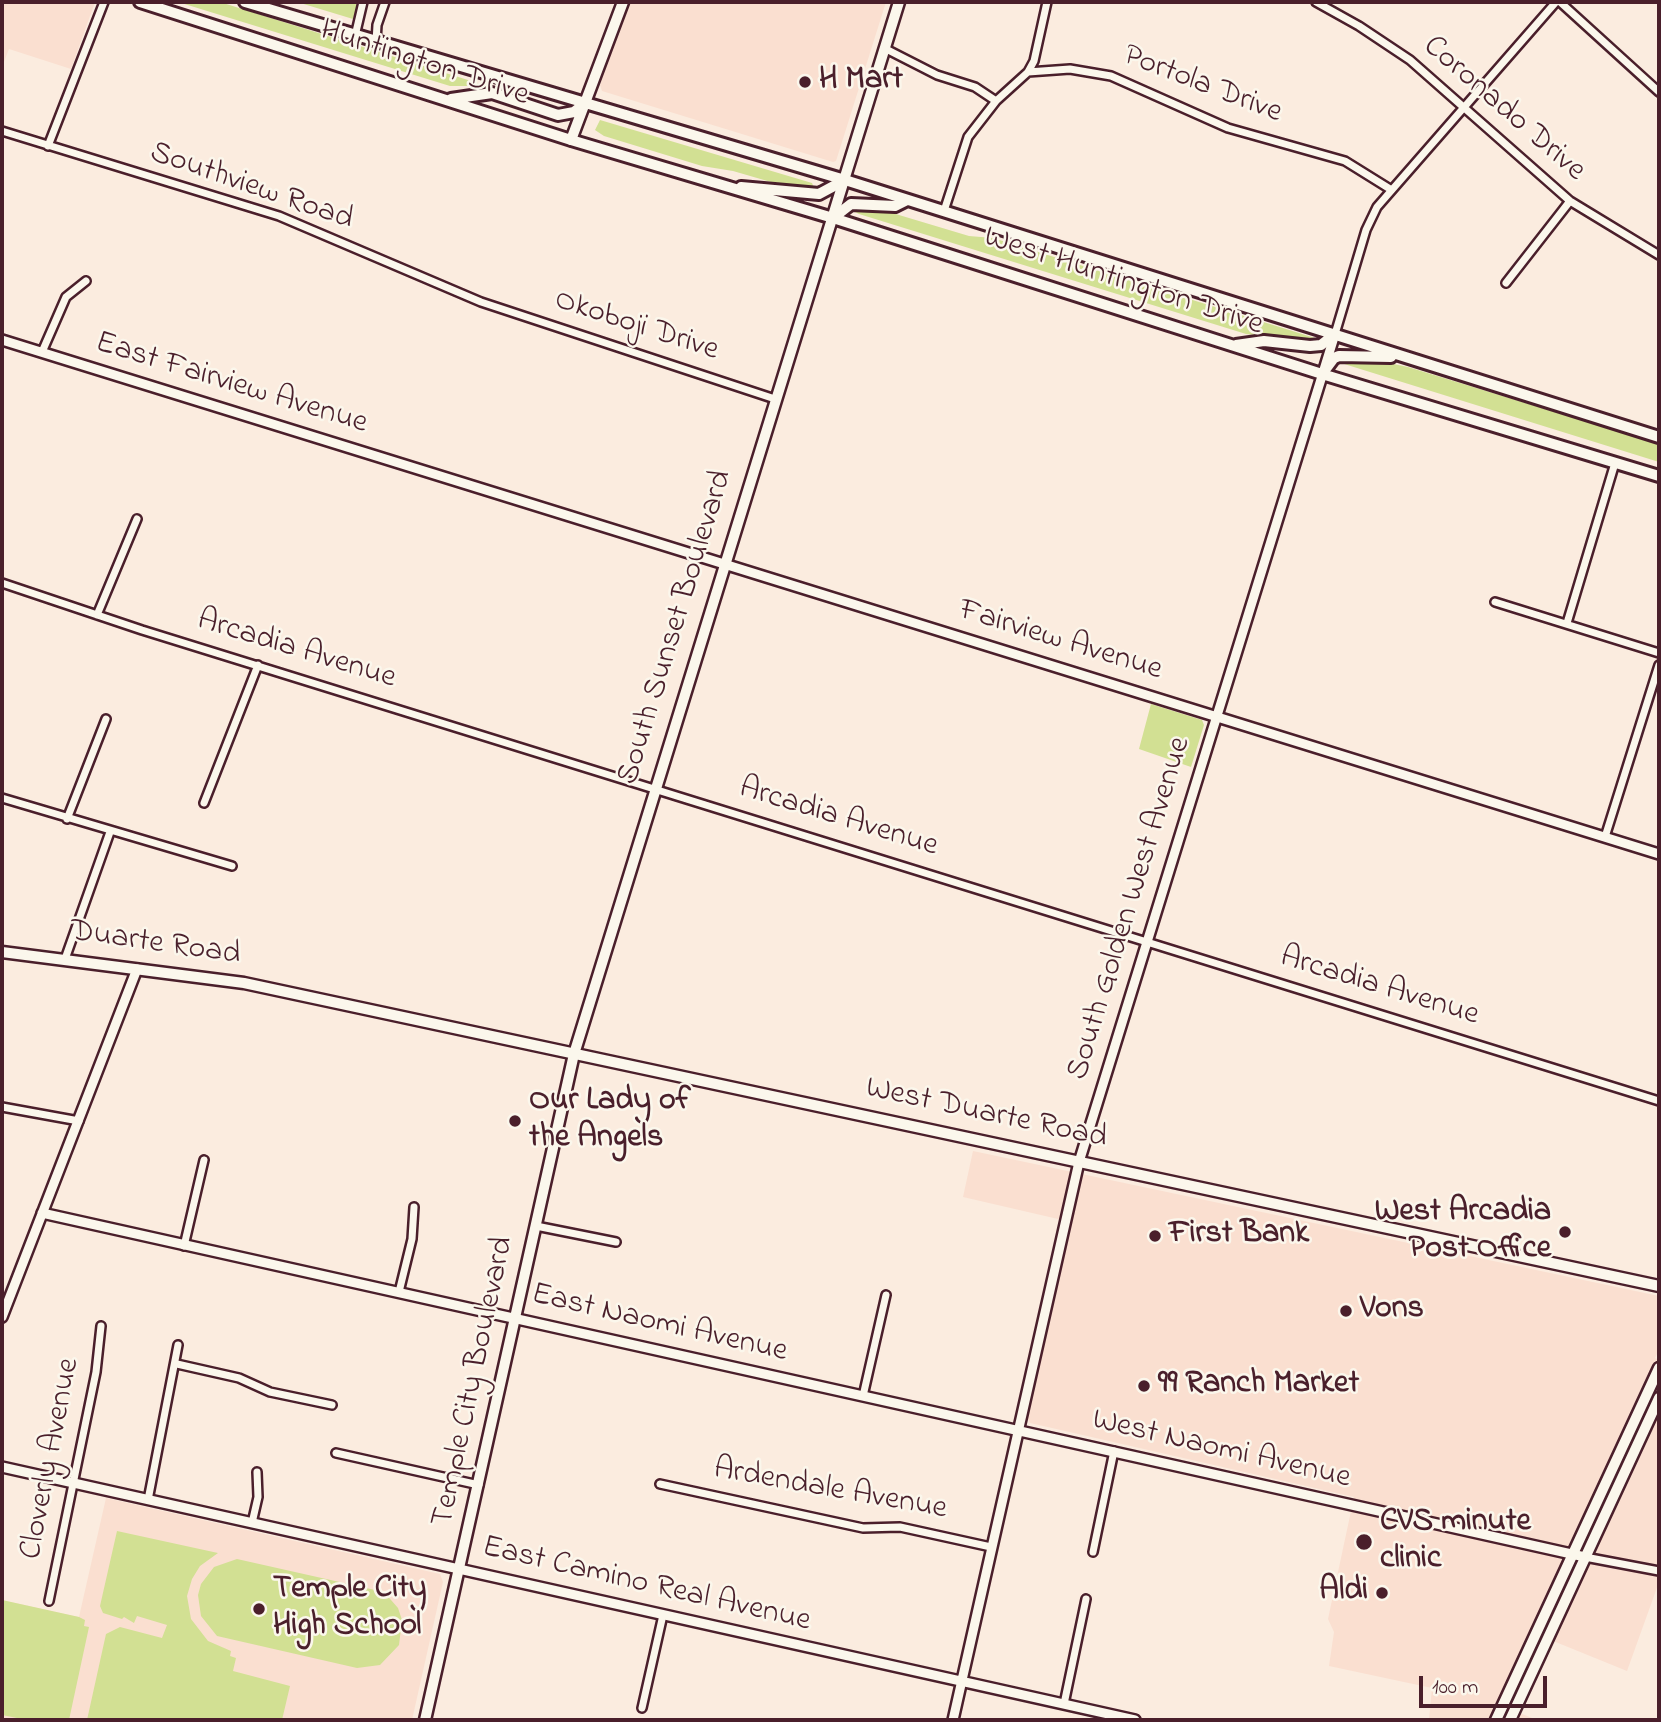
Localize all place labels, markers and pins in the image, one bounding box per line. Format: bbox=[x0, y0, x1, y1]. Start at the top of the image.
place label: H Mart bbox=[819, 63, 903, 101]
marker: H Mart bbox=[797, 74, 813, 90]
place label: Our Lady of the Angels bbox=[529, 1084, 691, 1159]
marker: Our Lady of the Angels bbox=[507, 1113, 523, 1129]
place label: West Arcadia Post Office bbox=[1375, 1195, 1551, 1270]
place label: First Bank bbox=[1169, 1217, 1309, 1255]
marker: West Arcadia Post Office bbox=[1557, 1224, 1573, 1240]
marker: First Bank bbox=[1147, 1228, 1163, 1244]
place label: Vons bbox=[1360, 1292, 1424, 1330]
marker: Vons bbox=[1338, 1303, 1354, 1319]
place label: 99 Ranch Market bbox=[1158, 1367, 1359, 1405]
marker: 99 Ranch Market bbox=[1136, 1378, 1152, 1394]
place label: CVS minute clinic bbox=[1380, 1505, 1531, 1580]
marker: CVS minute clinic bbox=[1354, 1532, 1374, 1552]
place label: Temple City High School bbox=[273, 1572, 427, 1647]
place label: Aldi bbox=[1319, 1574, 1368, 1612]
marker: Aldi bbox=[1374, 1585, 1390, 1601]
marker: Temple City High School bbox=[251, 1601, 267, 1617]

